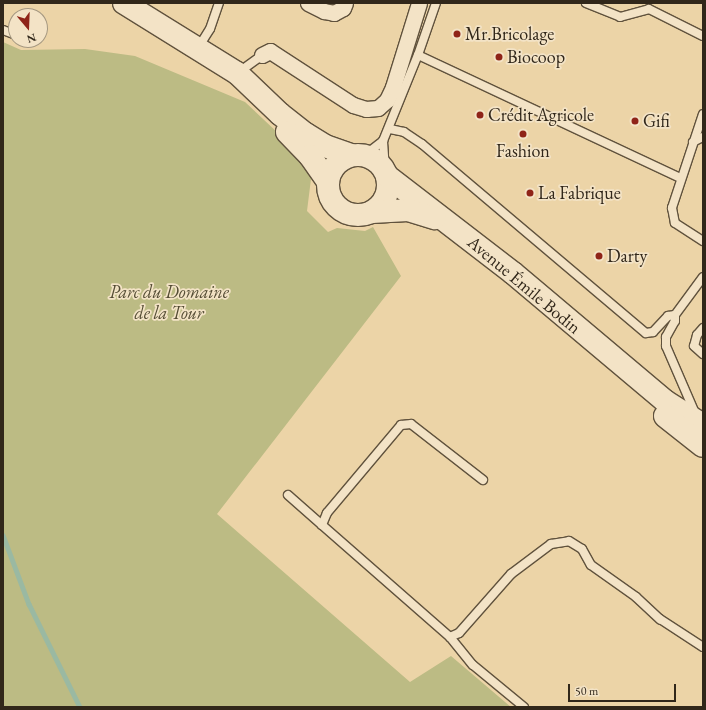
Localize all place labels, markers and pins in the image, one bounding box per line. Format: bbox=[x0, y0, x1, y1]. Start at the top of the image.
place label: Mr.Bricolage bbox=[465, 23, 554, 45]
marker: Mr.Bricolage bbox=[452, 29, 462, 39]
place label: Biocoop bbox=[507, 46, 565, 68]
marker: Biocoop bbox=[494, 52, 504, 62]
place label: Crédit Agricole bbox=[488, 104, 594, 126]
marker: Crédit Agricole bbox=[475, 110, 485, 120]
place label: Gifi bbox=[643, 110, 670, 132]
marker: Gifi bbox=[630, 116, 640, 126]
marker: Fashion bbox=[518, 129, 528, 139]
place label: Fashion bbox=[496, 140, 550, 162]
place label: La Fabrique bbox=[538, 182, 621, 204]
marker: La Fabrique bbox=[525, 188, 535, 198]
place label: Darty bbox=[607, 245, 647, 267]
marker: Darty bbox=[594, 251, 604, 261]

